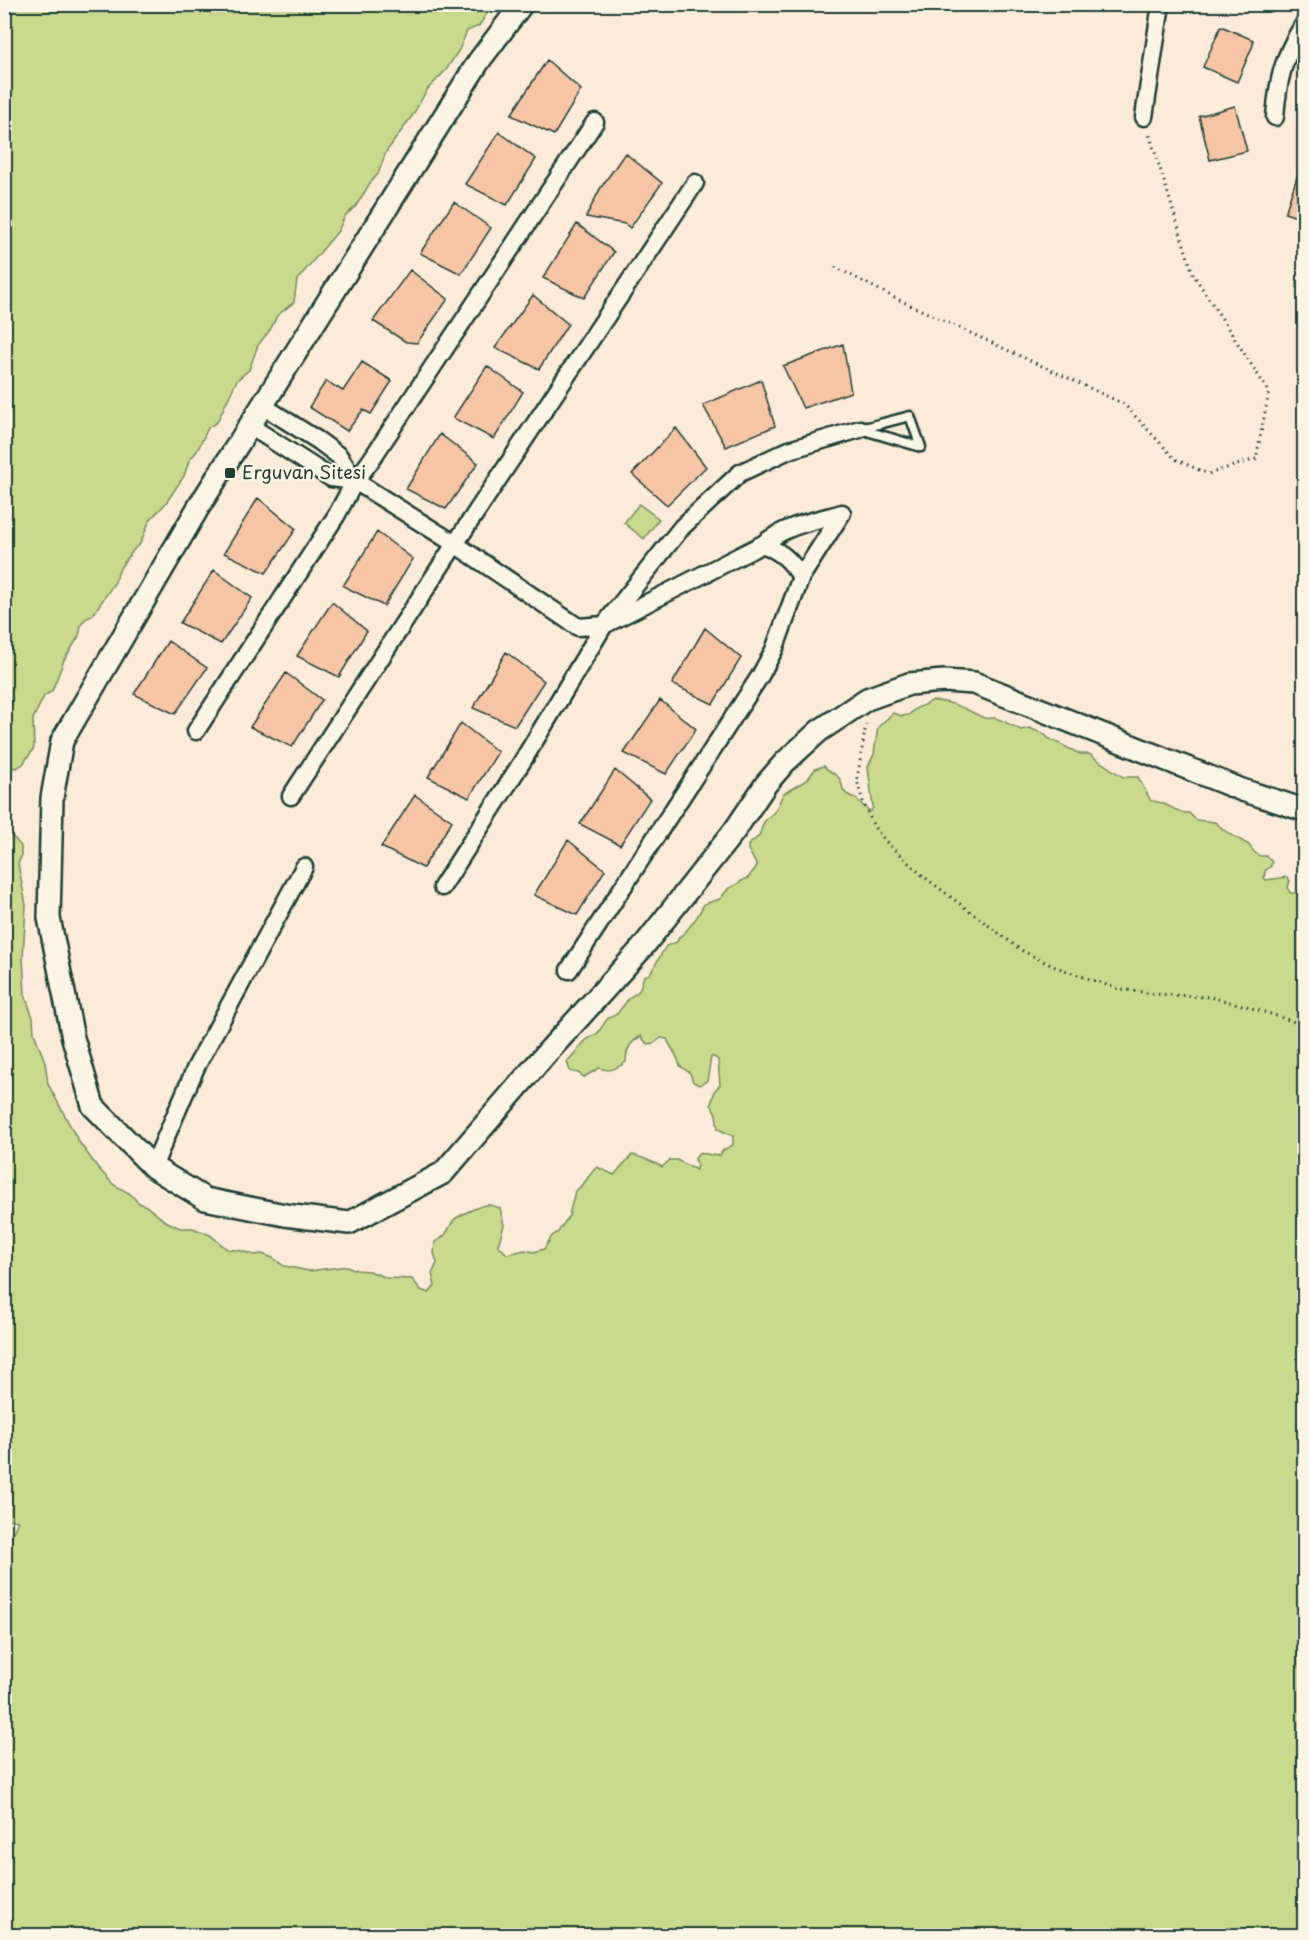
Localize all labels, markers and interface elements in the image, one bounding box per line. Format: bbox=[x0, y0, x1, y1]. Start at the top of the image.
place label: Erguvan Sitesi bbox=[242, 458, 366, 485]
marker: Erguvan Sitesi bbox=[223, 466, 237, 480]

